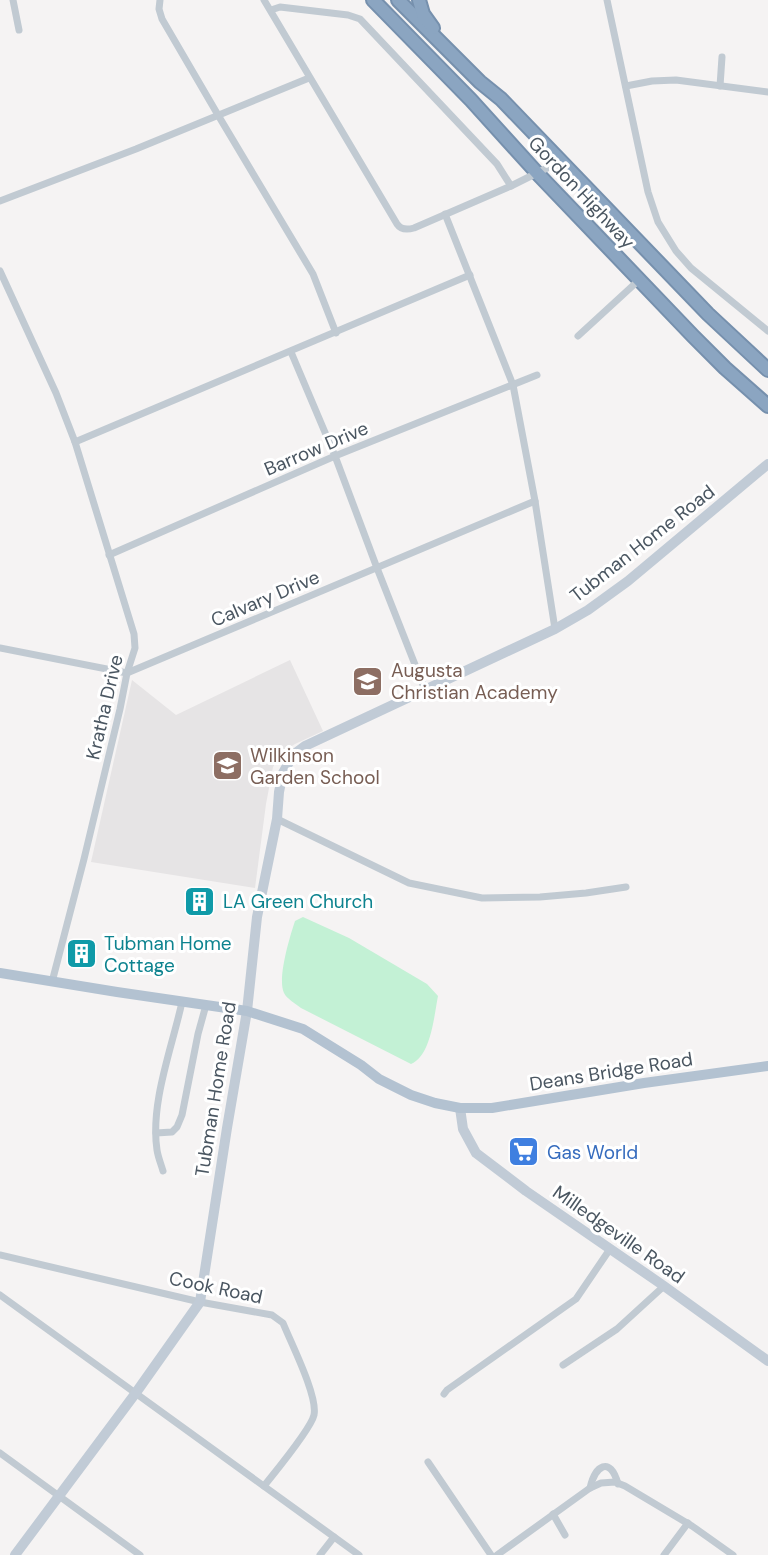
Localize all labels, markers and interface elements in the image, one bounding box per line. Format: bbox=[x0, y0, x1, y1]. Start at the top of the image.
street label: Gordon Highway bbox=[523, 131, 641, 254]
street label: Barrow Drive bbox=[260, 415, 372, 482]
street label: Tubman Home Road bbox=[565, 479, 720, 608]
street label: Calvary Drive bbox=[207, 564, 323, 633]
street label: Kratha Drive bbox=[80, 652, 129, 762]
place label: Augusta Christian Academy bbox=[391, 658, 558, 705]
school or university icon: Augusta Christian Academy bbox=[351, 664, 385, 698]
place label: Wilkinson Garden School bbox=[250, 743, 380, 790]
school or university icon: Wilkinson Garden School bbox=[210, 749, 244, 783]
building icon: LA Green Church bbox=[183, 884, 217, 918]
place label: LA Green Church bbox=[223, 889, 373, 914]
place label: Tubman Home Cottage bbox=[104, 931, 232, 978]
building icon: Tubman Home Cottage bbox=[64, 937, 98, 971]
street label: Tubman Home Road bbox=[189, 1000, 242, 1178]
street label: Deans Bridge Road bbox=[528, 1046, 695, 1097]
supermarket icon: Gas World bbox=[507, 1135, 541, 1169]
place label: Gas World bbox=[547, 1140, 638, 1165]
street label: Milledgeville Road bbox=[548, 1180, 690, 1289]
street label: Cook Road bbox=[167, 1265, 265, 1310]

